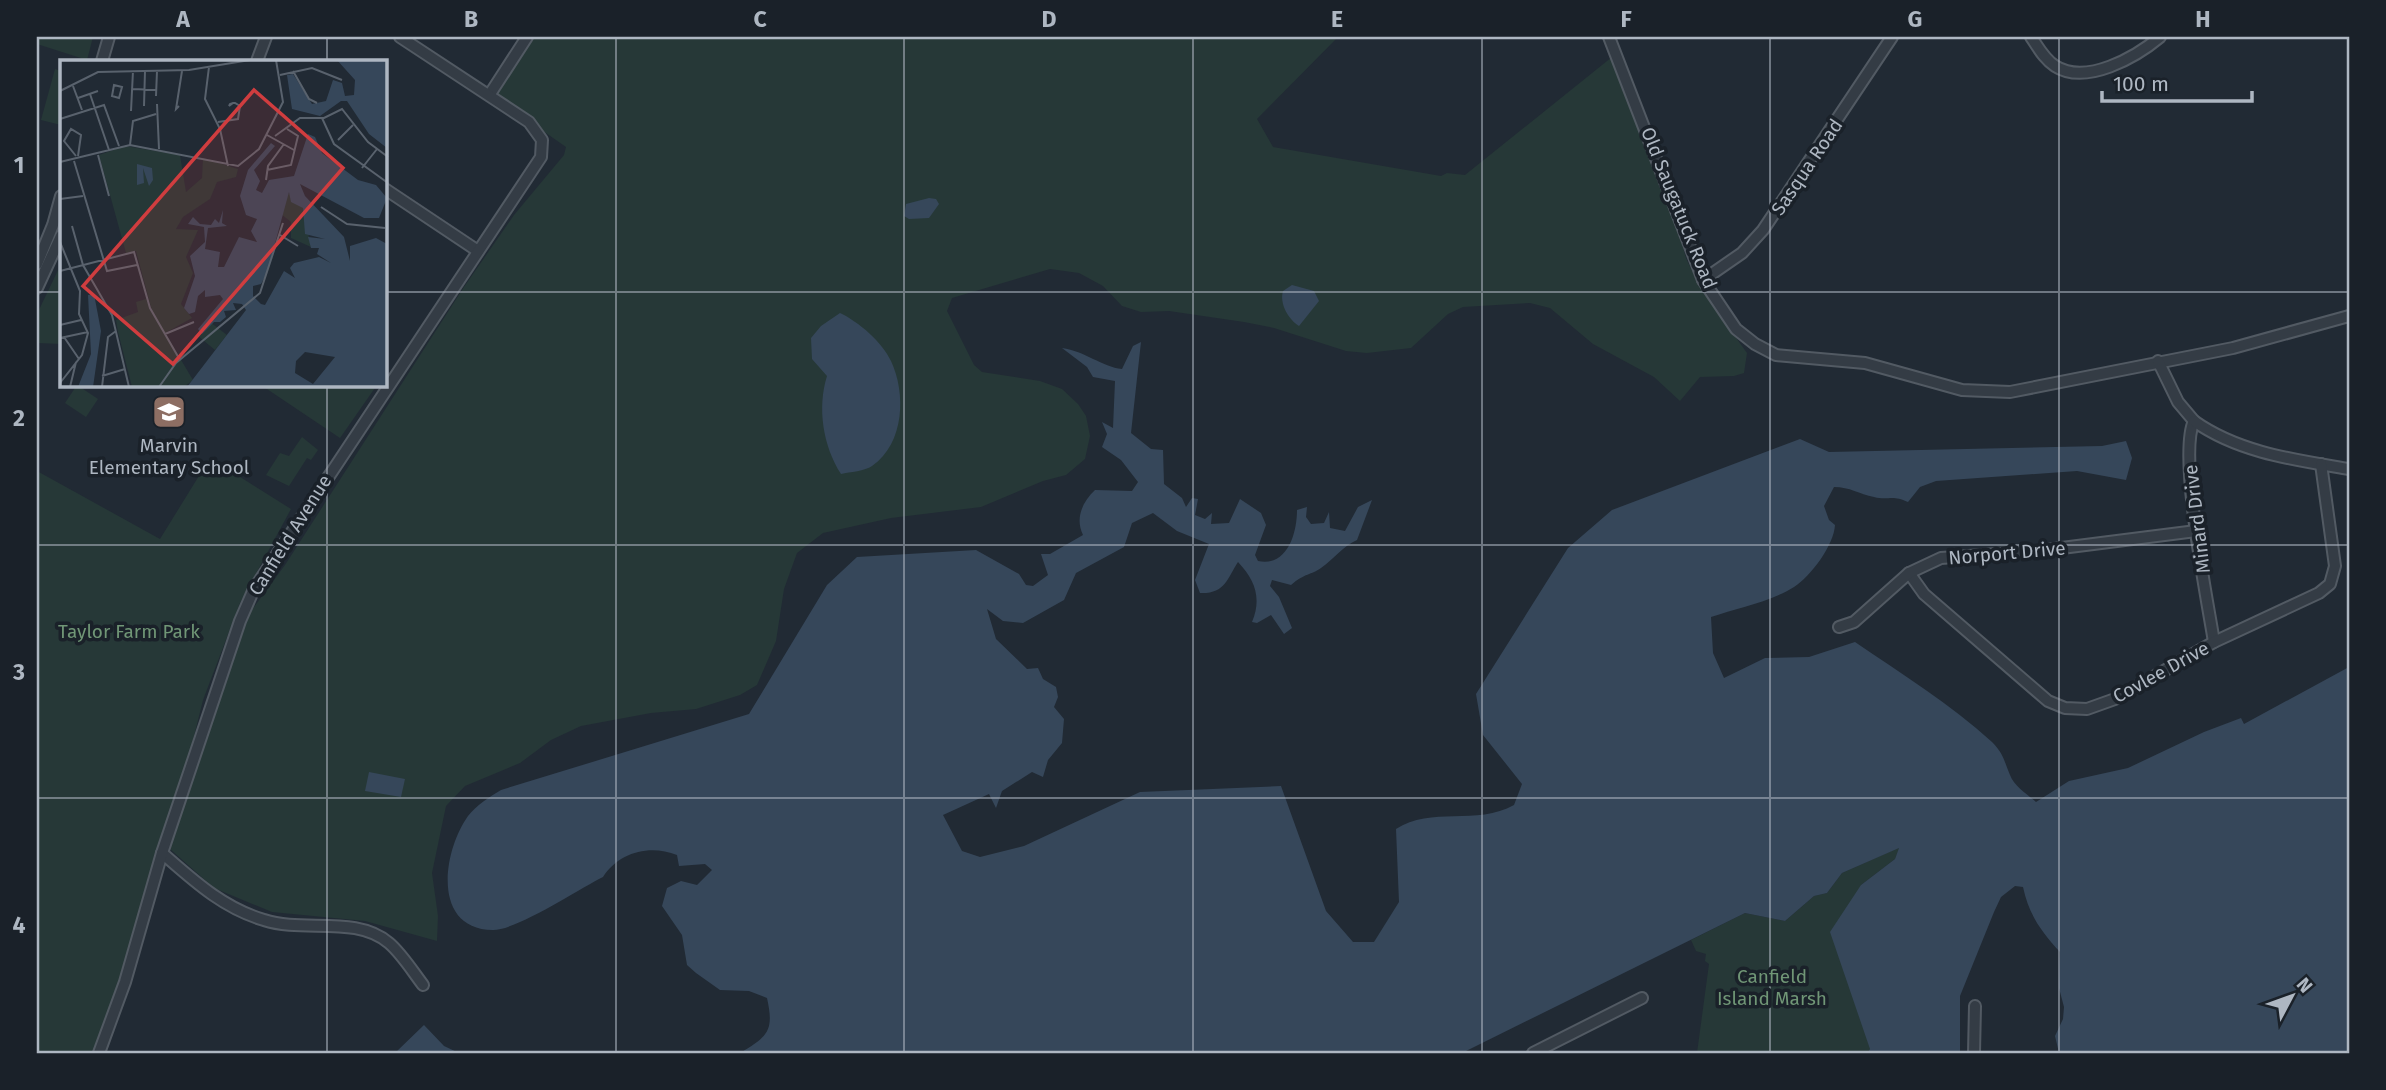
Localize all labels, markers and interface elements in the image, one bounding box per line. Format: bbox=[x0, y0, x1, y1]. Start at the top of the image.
text: A bbox=[175, 5, 190, 33]
text: B bbox=[464, 5, 478, 33]
text: C bbox=[753, 5, 767, 33]
text: D bbox=[1042, 5, 1057, 33]
text: E bbox=[1331, 5, 1343, 33]
text: F bbox=[1620, 5, 1632, 33]
text: G bbox=[1908, 5, 1922, 33]
text: H bbox=[2195, 5, 2211, 33]
inset map bbox=[60, 60, 387, 387]
scale bar bbox=[2102, 60, 2253, 104]
text: 100 m bbox=[2113, 71, 2169, 97]
street label: Sasqua Road bbox=[1766, 115, 1848, 219]
street label: Old Saugatuck Road bbox=[1636, 124, 1722, 292]
text: 1 bbox=[14, 151, 24, 179]
school or university icon: Marvin Elementary School bbox=[150, 393, 188, 431]
text: 2 bbox=[13, 404, 25, 432]
place label: Marvin Elementary School bbox=[89, 434, 250, 479]
street label: Minard Drive bbox=[2179, 463, 2215, 575]
street label: Canfield Avenue bbox=[244, 470, 336, 600]
street label: Norport Drive bbox=[1947, 536, 2067, 570]
park label: Taylor Farm Park bbox=[58, 620, 200, 643]
street label: Covlee Drive bbox=[2109, 636, 2213, 708]
text: 3 bbox=[12, 658, 25, 686]
text: 4 bbox=[13, 911, 26, 939]
north arrow bbox=[2256, 960, 2326, 1030]
park label: Canfield Island Marsh bbox=[1717, 965, 1827, 1010]
text: N bbox=[2292, 973, 2317, 997]

